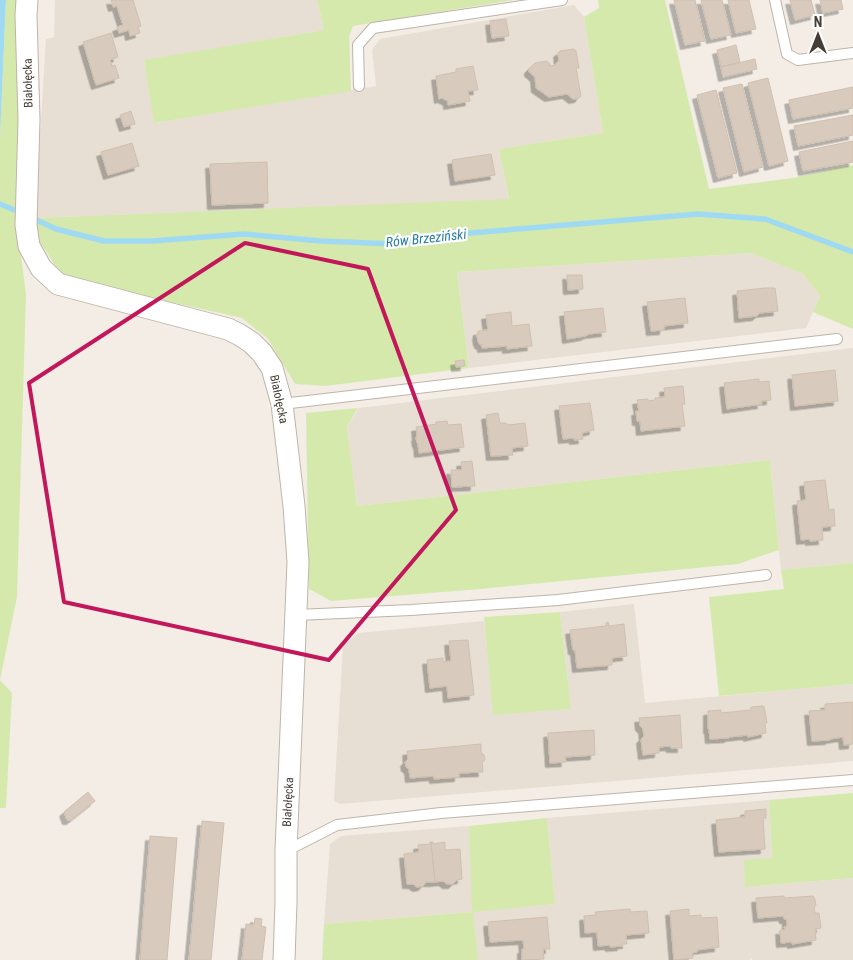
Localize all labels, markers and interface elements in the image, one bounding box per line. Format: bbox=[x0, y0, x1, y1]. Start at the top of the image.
north arrow bbox=[793, 10, 843, 60]
text: N bbox=[814, 14, 822, 30]
street label: Białołęcka bbox=[21, 58, 35, 108]
water label: Rów Brzeziński bbox=[385, 226, 468, 250]
street label: Białołęcka bbox=[267, 373, 291, 425]
street label: Białołęcka bbox=[280, 777, 296, 827]

